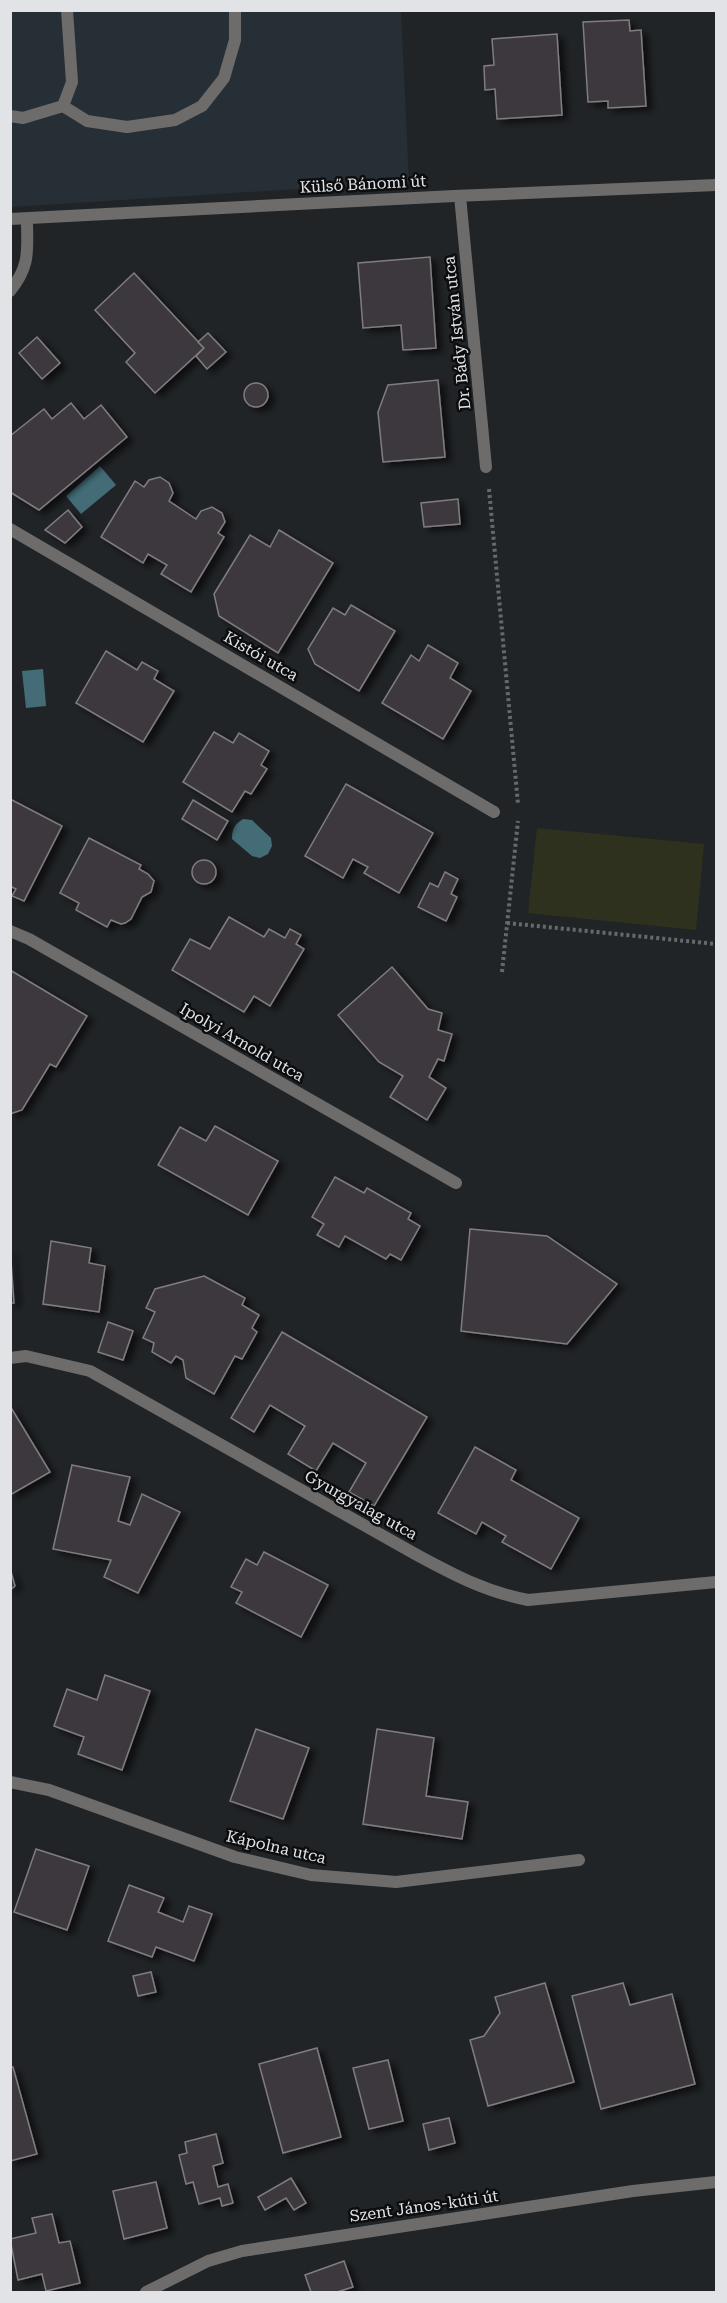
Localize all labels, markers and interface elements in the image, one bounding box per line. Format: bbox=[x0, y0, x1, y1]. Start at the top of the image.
street label: Külső Bánomi út bbox=[299, 171, 427, 197]
street label: Dr. Bády István utca bbox=[439, 255, 475, 411]
street label: Kistói utca bbox=[220, 627, 302, 685]
street label: Ipolyi Arnold utca bbox=[176, 999, 308, 1085]
street label: Gyurgyalag utca bbox=[301, 1466, 421, 1544]
street label: Kápolna utca bbox=[224, 1826, 328, 1868]
street label: Szent János-kúti út bbox=[349, 2186, 500, 2226]

